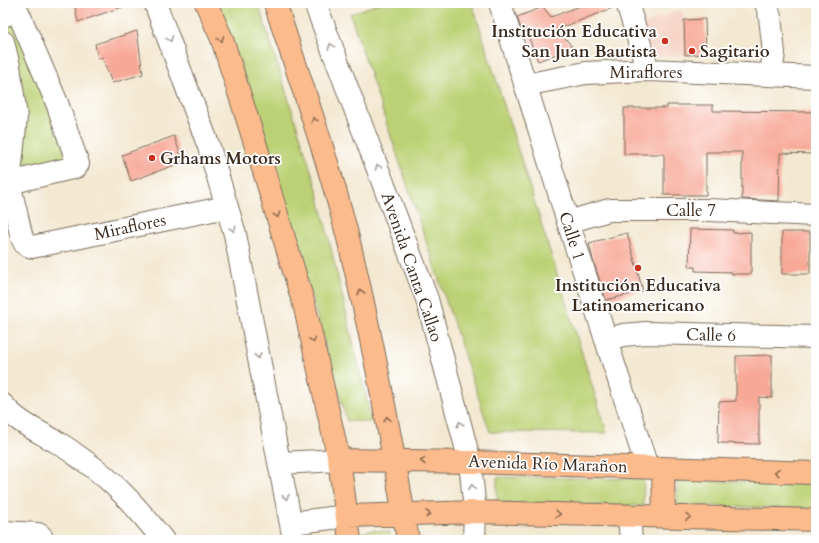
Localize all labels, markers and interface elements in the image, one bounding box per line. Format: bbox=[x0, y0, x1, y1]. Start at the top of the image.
place label: Institución Educativa San Juan Bautista bbox=[491, 20, 658, 63]
one-way arrow bbox=[217, 35, 225, 42]
one-way arrow bbox=[165, 36, 173, 43]
marker: Institución Educativa San Juan Bautista bbox=[660, 36, 670, 46]
place label: Sagitario bbox=[700, 40, 770, 63]
one-way arrow bbox=[328, 42, 336, 49]
marker: Sagitario bbox=[687, 46, 697, 56]
street label: Miraflores bbox=[610, 61, 683, 84]
one-way arrow bbox=[310, 117, 319, 124]
place label: Grhams Motors bbox=[160, 147, 281, 170]
marker: Grhams Motors bbox=[147, 153, 157, 163]
one-way arrow bbox=[374, 163, 382, 170]
street label: Avenida Canta Callao bbox=[376, 189, 448, 345]
street label: Calle 7 bbox=[666, 199, 716, 222]
street label: Miraflores bbox=[92, 208, 168, 246]
street label: Calle 1 bbox=[553, 209, 591, 263]
one-way arrow bbox=[272, 211, 281, 218]
one-way arrow bbox=[228, 225, 237, 232]
marker: Institución Educativa Latinoamericano bbox=[633, 263, 643, 273]
place label: Institución Educativa Latinoamericano bbox=[555, 274, 721, 317]
one-way arrow bbox=[357, 288, 365, 295]
street label: Calle 6 bbox=[686, 323, 736, 347]
one-way arrow bbox=[308, 337, 316, 343]
one-way arrow bbox=[254, 353, 262, 359]
one-way arrow bbox=[384, 416, 392, 422]
one-way arrow bbox=[456, 421, 465, 428]
street label: Avenida Río Marañon bbox=[468, 450, 628, 478]
one-way arrow bbox=[420, 457, 426, 465]
one-way arrow bbox=[774, 467, 780, 476]
one-way arrow bbox=[468, 484, 477, 490]
one-way arrow bbox=[282, 494, 290, 501]
one-way arrow bbox=[425, 510, 431, 518]
one-way arrow bbox=[555, 510, 561, 518]
one-way arrow bbox=[685, 513, 691, 522]

